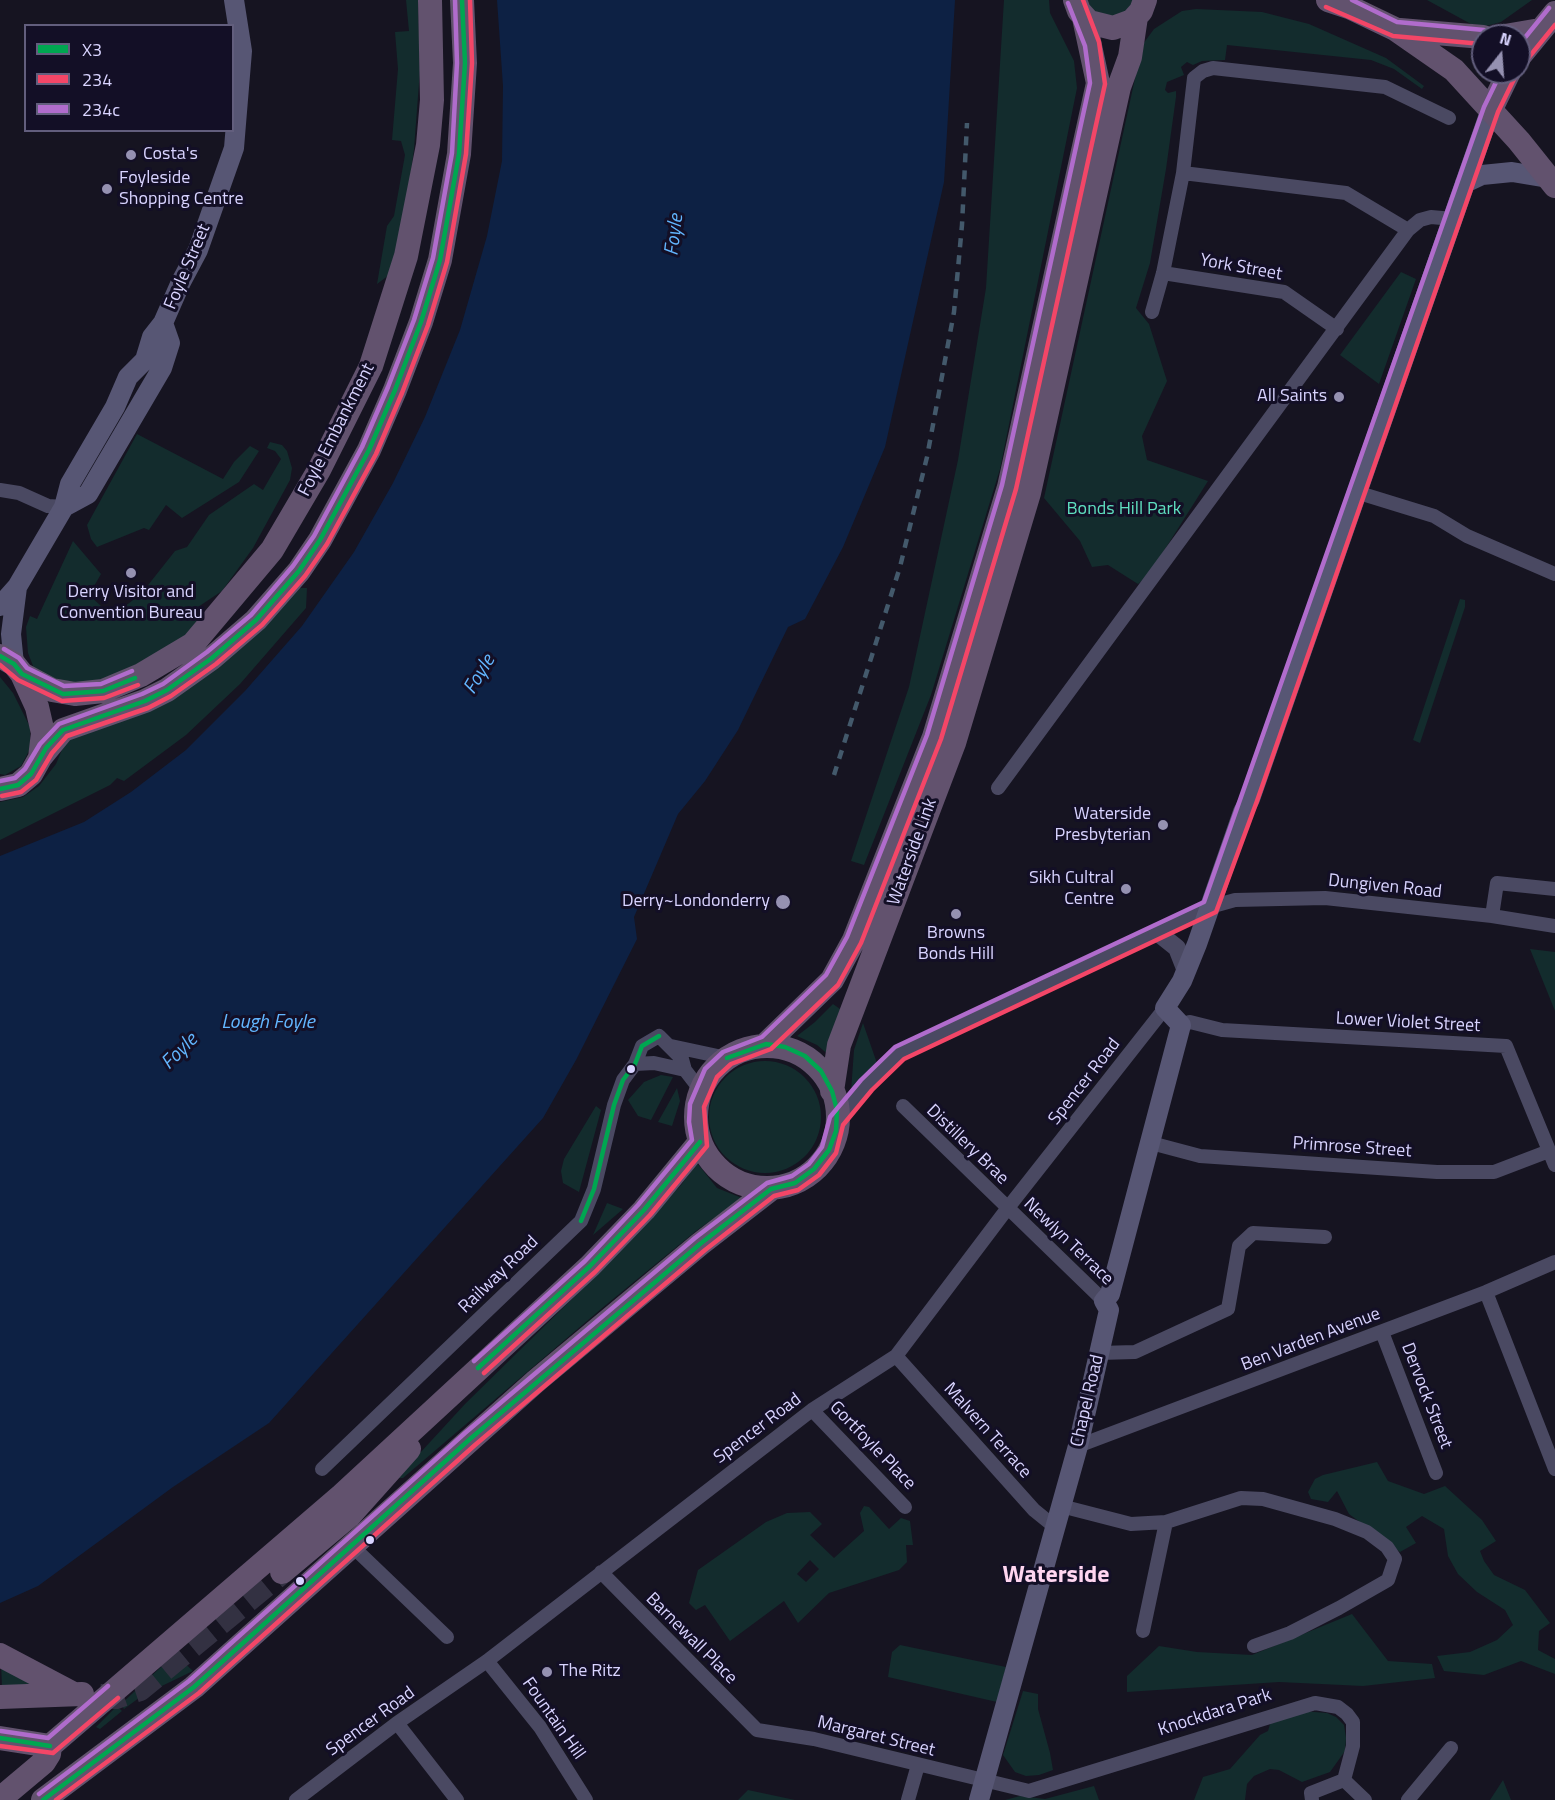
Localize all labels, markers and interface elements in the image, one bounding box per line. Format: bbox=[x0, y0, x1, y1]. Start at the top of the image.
legend bbox=[24, 24, 234, 132]
north arrow bbox=[1471, 24, 1531, 84]
text: N bbox=[1497, 26, 1514, 52]
text: X3 bbox=[82, 36, 102, 63]
text: 234 bbox=[82, 66, 112, 93]
text: 234c bbox=[82, 96, 120, 123]
place label: Costa's bbox=[143, 144, 198, 166]
marker: Costa's bbox=[124, 148, 138, 162]
place label: Foyleside Shopping Centre bbox=[119, 168, 243, 210]
marker: Foyleside Shopping Centre bbox=[100, 182, 114, 196]
water label: Foyle bbox=[661, 213, 689, 257]
street label: Foyle Street bbox=[160, 221, 216, 313]
street label: York Street bbox=[1198, 250, 1284, 286]
street label: Foyle Embankment bbox=[294, 360, 380, 500]
place label: All Saints bbox=[1257, 386, 1327, 408]
marker: All Saints bbox=[1332, 390, 1346, 404]
park label: Bonds Hill Park bbox=[1067, 499, 1181, 521]
marker: Derry Visitor and Convention Bureau bbox=[124, 566, 138, 580]
place label: Derry Visitor and Convention Bureau bbox=[59, 582, 203, 624]
water label: Foyle bbox=[459, 651, 501, 699]
street label: Waterside Link bbox=[884, 796, 942, 908]
place label: Waterside Presbyterian bbox=[1055, 804, 1151, 846]
marker: Waterside Presbyterian bbox=[1156, 818, 1170, 832]
place label: Sikh Cultral Centre bbox=[1029, 868, 1114, 910]
street label: Dungiven Road bbox=[1327, 870, 1443, 904]
marker: Sikh Cultral Centre bbox=[1119, 882, 1133, 896]
place label: Derry~Londonderry bbox=[622, 891, 770, 913]
marker: Derry~Londonderry bbox=[774, 893, 792, 911]
marker: Browns Bonds Hill bbox=[949, 907, 963, 921]
place label: Browns Bonds Hill bbox=[918, 923, 994, 966]
street label: Lower Violet Street bbox=[1335, 1008, 1481, 1038]
water label: Lough Foyle bbox=[221, 1011, 315, 1035]
water label: Foyle bbox=[157, 1029, 203, 1075]
street label: Spencer Road bbox=[1044, 1034, 1126, 1130]
unlabelled marker bbox=[625, 1063, 637, 1075]
street label: Distillery Brae bbox=[921, 1100, 1013, 1190]
street label: Primrose Street bbox=[1292, 1133, 1412, 1163]
street label: Newlyn Terrace bbox=[1019, 1194, 1117, 1290]
street label: Railway Road bbox=[455, 1232, 543, 1318]
street label: Ben Varden Avenue bbox=[1238, 1304, 1384, 1376]
street label: Dervock Street bbox=[1396, 1340, 1456, 1452]
street label: Chapel Road bbox=[1067, 1353, 1109, 1449]
street label: Malvern Terrace bbox=[939, 1379, 1035, 1483]
street label: Spencer Road bbox=[710, 1389, 806, 1469]
street label: Gortfoyle Place bbox=[824, 1397, 920, 1495]
unlabelled marker bbox=[364, 1534, 376, 1546]
district label: Waterside bbox=[1002, 1562, 1110, 1590]
unlabelled marker bbox=[294, 1575, 306, 1587]
street label: Barnewall Place bbox=[641, 1589, 741, 1689]
place label: The Ritz bbox=[559, 1661, 621, 1683]
marker: The Ritz bbox=[540, 1665, 554, 1679]
street label: Fountain Hill bbox=[517, 1674, 589, 1764]
street label: Spencer Road bbox=[323, 1683, 419, 1761]
street label: Knockdara Park bbox=[1156, 1685, 1274, 1741]
street label: Margaret Street bbox=[815, 1712, 937, 1762]

